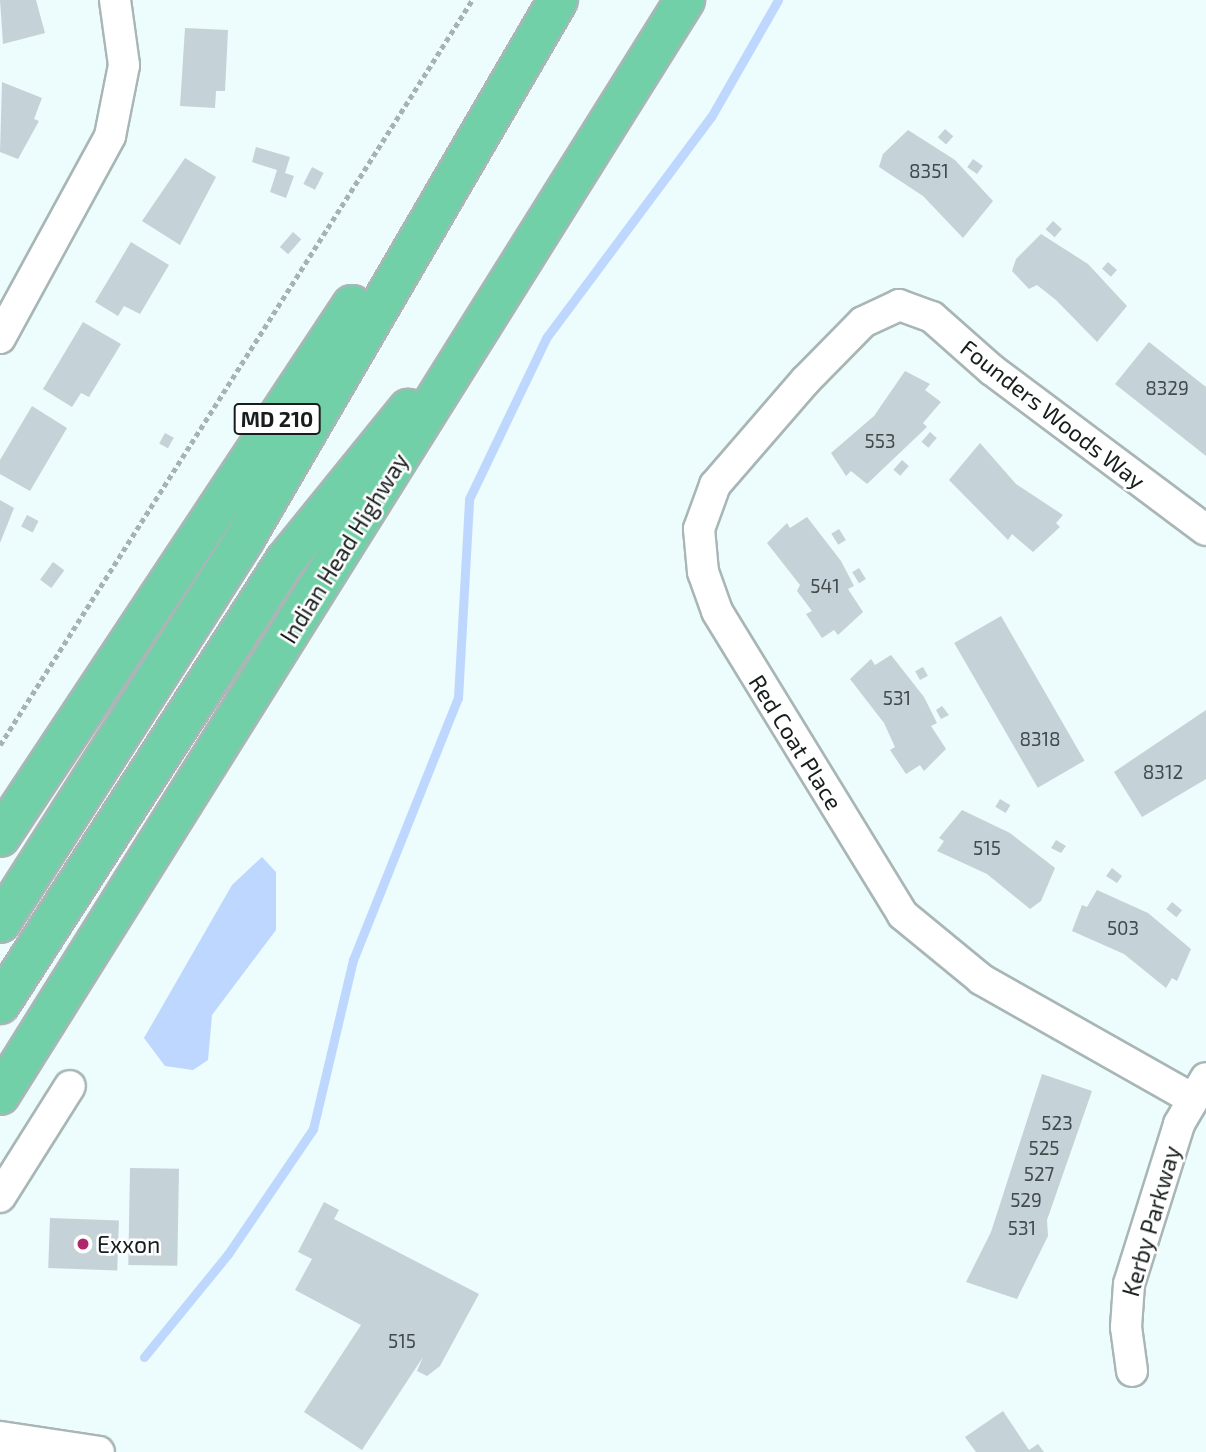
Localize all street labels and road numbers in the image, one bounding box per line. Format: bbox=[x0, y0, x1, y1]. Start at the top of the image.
street label: Founders Woods Way bbox=[955, 333, 1151, 495]
road number: MD 210 bbox=[233, 402, 321, 436]
street label: Indian Head Highway bbox=[274, 448, 414, 648]
street label: Red Coat Place bbox=[744, 669, 848, 815]
street label: Kerby Parkway bbox=[1116, 1142, 1186, 1300]

